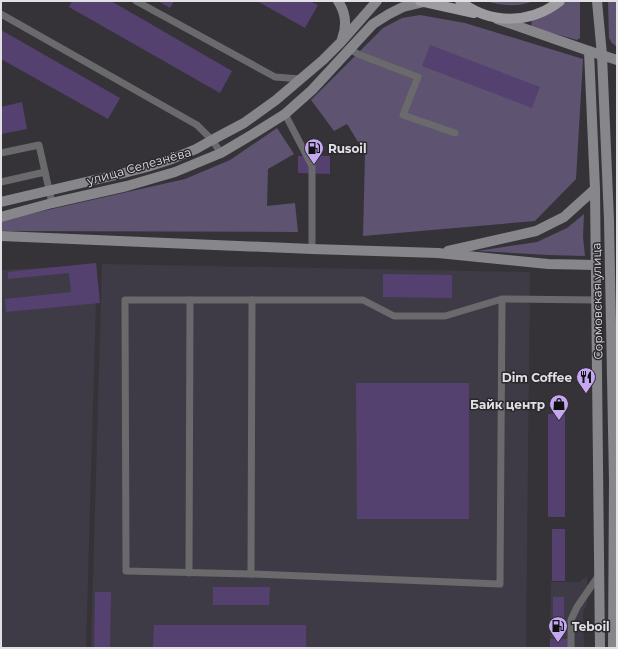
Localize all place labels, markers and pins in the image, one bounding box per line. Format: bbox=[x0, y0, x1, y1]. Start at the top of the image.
fuel station icon: Rusoil bbox=[303, 137, 325, 165]
place label: Rusoil bbox=[328, 141, 367, 156]
restaurant icon: Dim Coffee bbox=[575, 366, 597, 394]
place label: Dim Coffee bbox=[502, 370, 572, 385]
shop icon: Байк центр bbox=[548, 393, 570, 421]
place label: Байк центр bbox=[470, 397, 545, 412]
fuel station icon: Teboil bbox=[547, 615, 569, 643]
place label: Teboil bbox=[572, 619, 610, 634]

